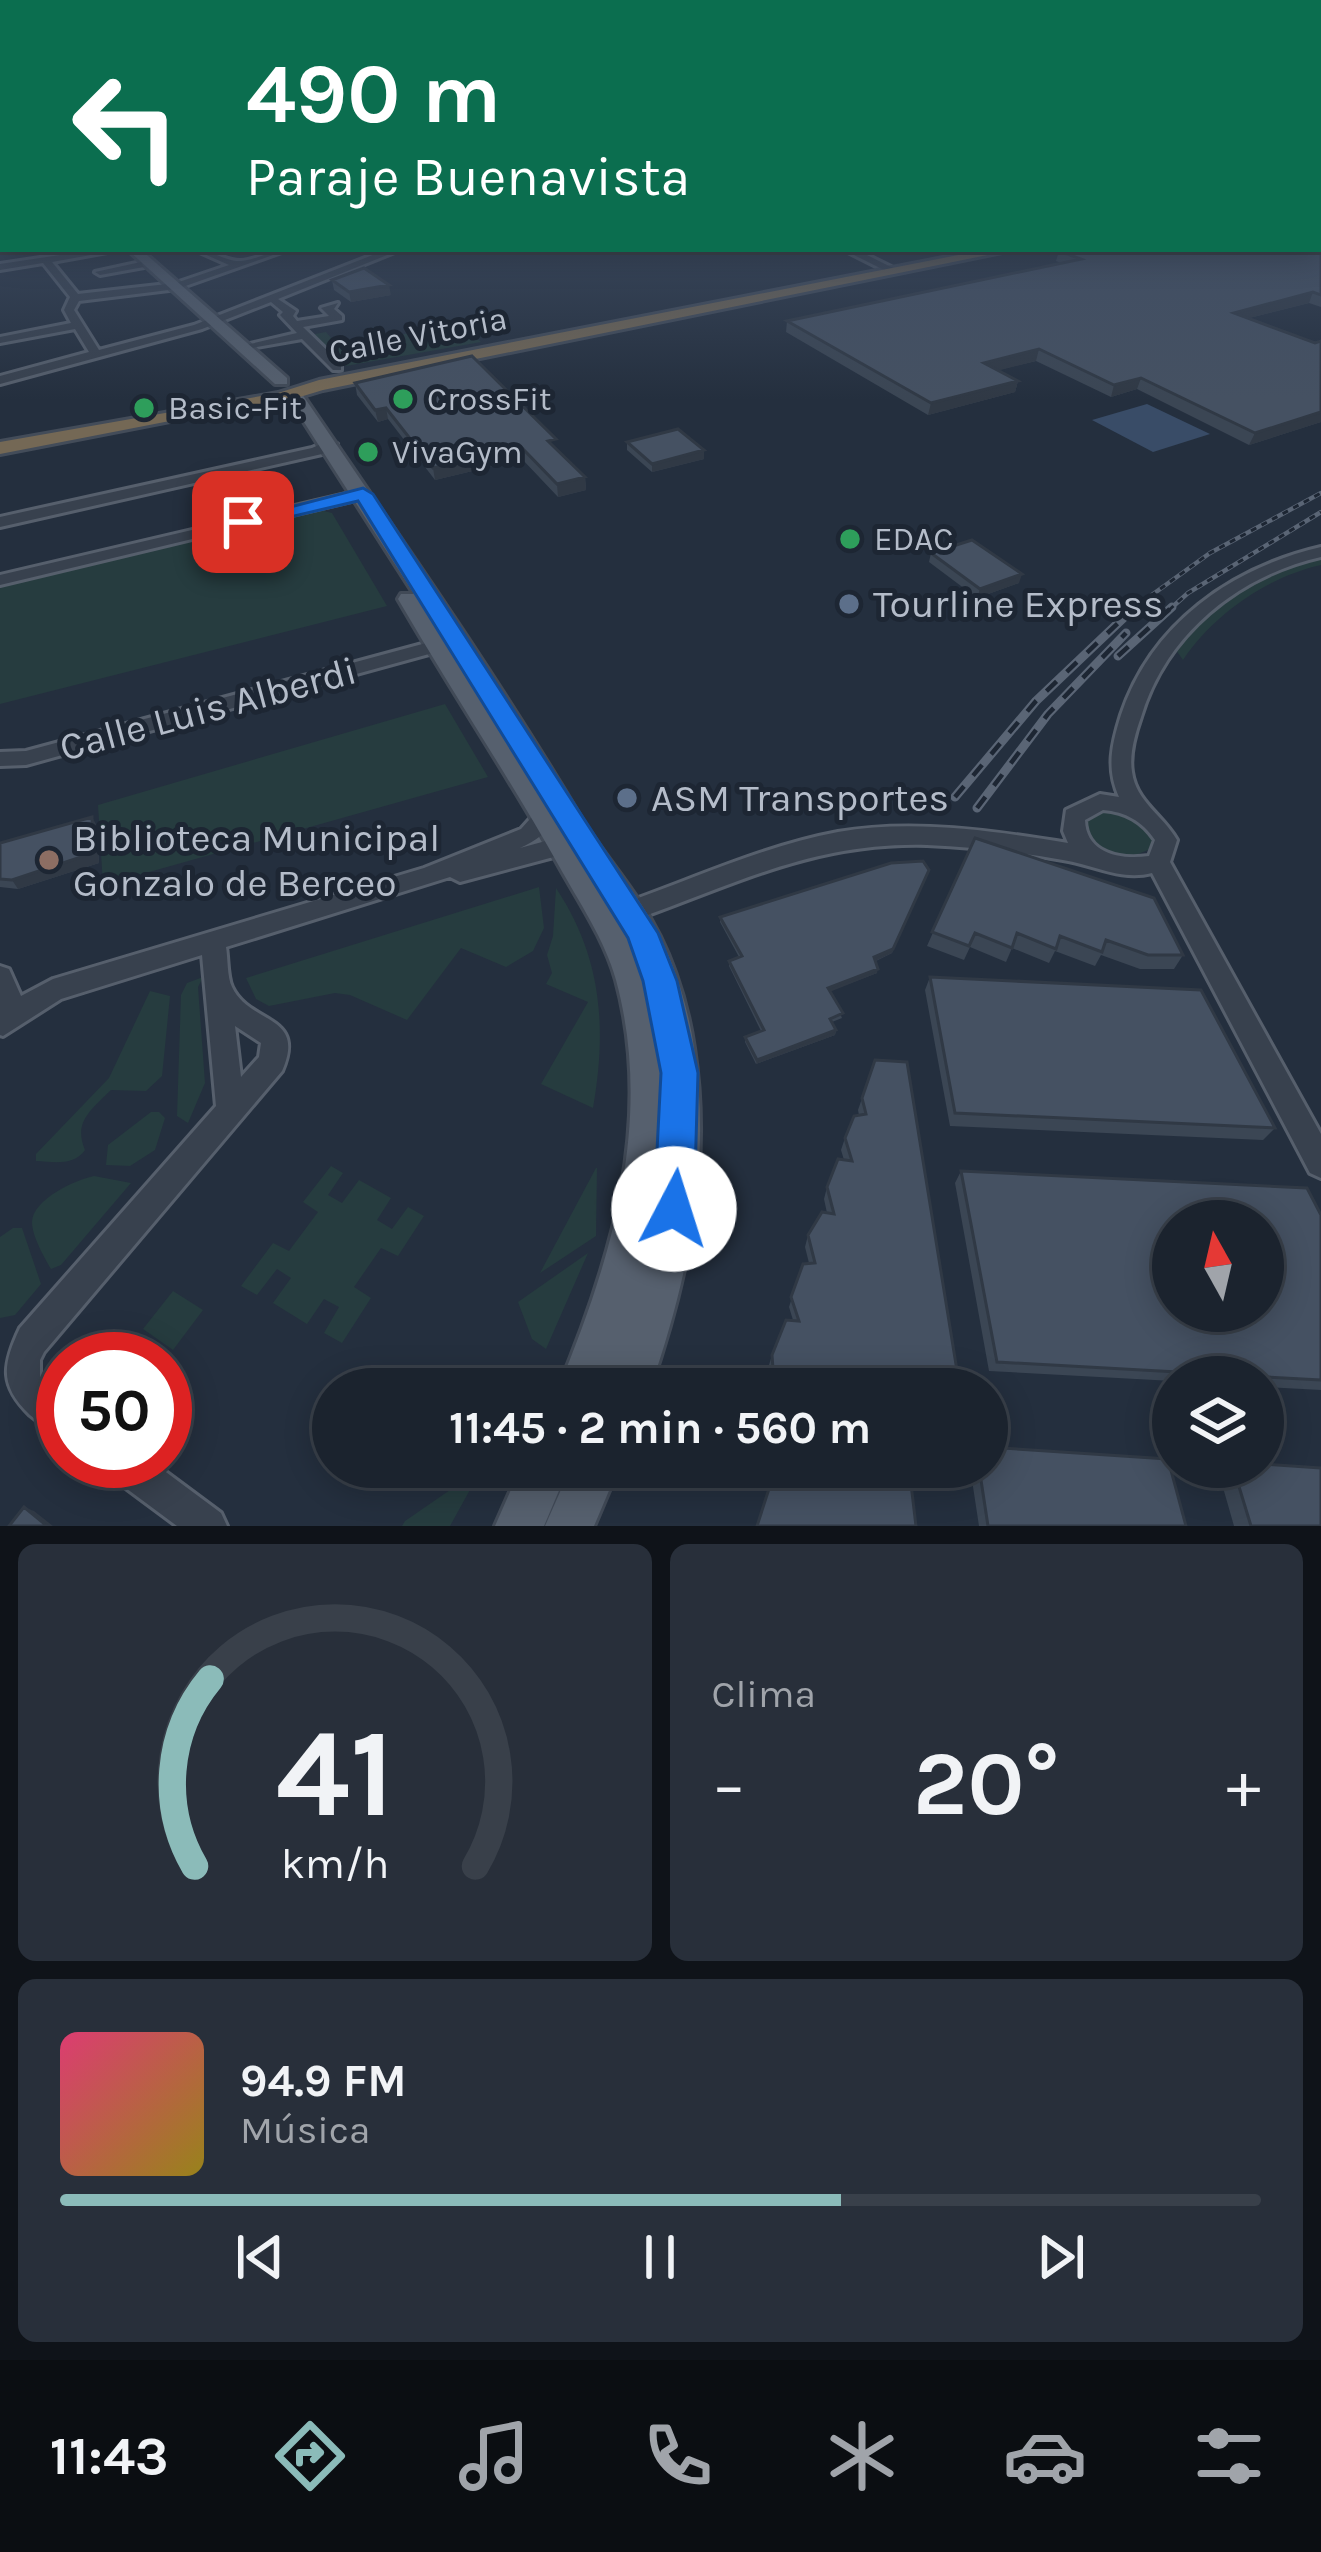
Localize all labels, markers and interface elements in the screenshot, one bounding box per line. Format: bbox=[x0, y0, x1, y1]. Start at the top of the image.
text: 490 m bbox=[246, 45, 501, 143]
icon: left bbox=[48, 48, 204, 204]
text: Paraje Buenavista bbox=[246, 145, 690, 209]
street label: Calle Vitoria bbox=[326, 299, 510, 371]
place label: CrossFit bbox=[427, 380, 551, 418]
marker: CrossFit bbox=[390, 386, 416, 412]
place label: Basic-Fit bbox=[168, 389, 302, 427]
marker: Basic-Fit bbox=[131, 395, 157, 421]
place label: VivaGym bbox=[392, 433, 523, 471]
marker: VivaGym bbox=[355, 439, 381, 465]
pin bbox=[192, 471, 294, 573]
icon: arrive bbox=[210, 489, 276, 555]
place label: EDAC bbox=[874, 520, 954, 558]
marker: EDAC bbox=[837, 526, 863, 552]
place label: Tourline Express bbox=[873, 581, 1164, 627]
marker: Tourline Express bbox=[836, 591, 862, 617]
street label: Calle Luis Alberdi bbox=[55, 647, 361, 771]
place label: ASM Transportes bbox=[651, 775, 949, 821]
marker: ASM Transportes bbox=[614, 785, 640, 811]
place label: Biblioteca Municipal Gonzalo de Berceo bbox=[73, 815, 440, 906]
marker: Biblioteca Municipal Gonzalo de Berceo bbox=[36, 847, 62, 873]
position arrow bbox=[611, 1146, 737, 1272]
north arrow bbox=[1152, 1200, 1284, 1332]
map controls bbox=[1152, 1200, 1284, 1488]
speed limit sign: 50 bbox=[36, 1332, 192, 1488]
button: layers bbox=[1152, 1356, 1284, 1488]
text: 11:45 · 2 min · 560 m bbox=[449, 1402, 871, 1454]
text: Clima bbox=[712, 1671, 816, 1717]
text: 41 bbox=[275, 1701, 394, 1846]
text: 20° bbox=[913, 1731, 1059, 1837]
text: − bbox=[712, 1746, 746, 1824]
text: + bbox=[1226, 1746, 1261, 1824]
text: km/h bbox=[280, 1838, 389, 1888]
text: 94.9 FM bbox=[240, 2055, 407, 2107]
text: Música bbox=[240, 2107, 370, 2153]
icon: previous bbox=[227, 2224, 293, 2290]
icon: pause bbox=[627, 2224, 693, 2290]
icon: next bbox=[1028, 2224, 1094, 2290]
icon: directions bbox=[268, 2414, 352, 2498]
icon: music bbox=[452, 2414, 536, 2498]
icon: phone bbox=[636, 2414, 720, 2498]
icon: climate bbox=[820, 2414, 904, 2498]
icon: car bbox=[1003, 2414, 1087, 2498]
icon: filters bbox=[1187, 2414, 1271, 2498]
text: 11:43 bbox=[50, 2424, 169, 2488]

